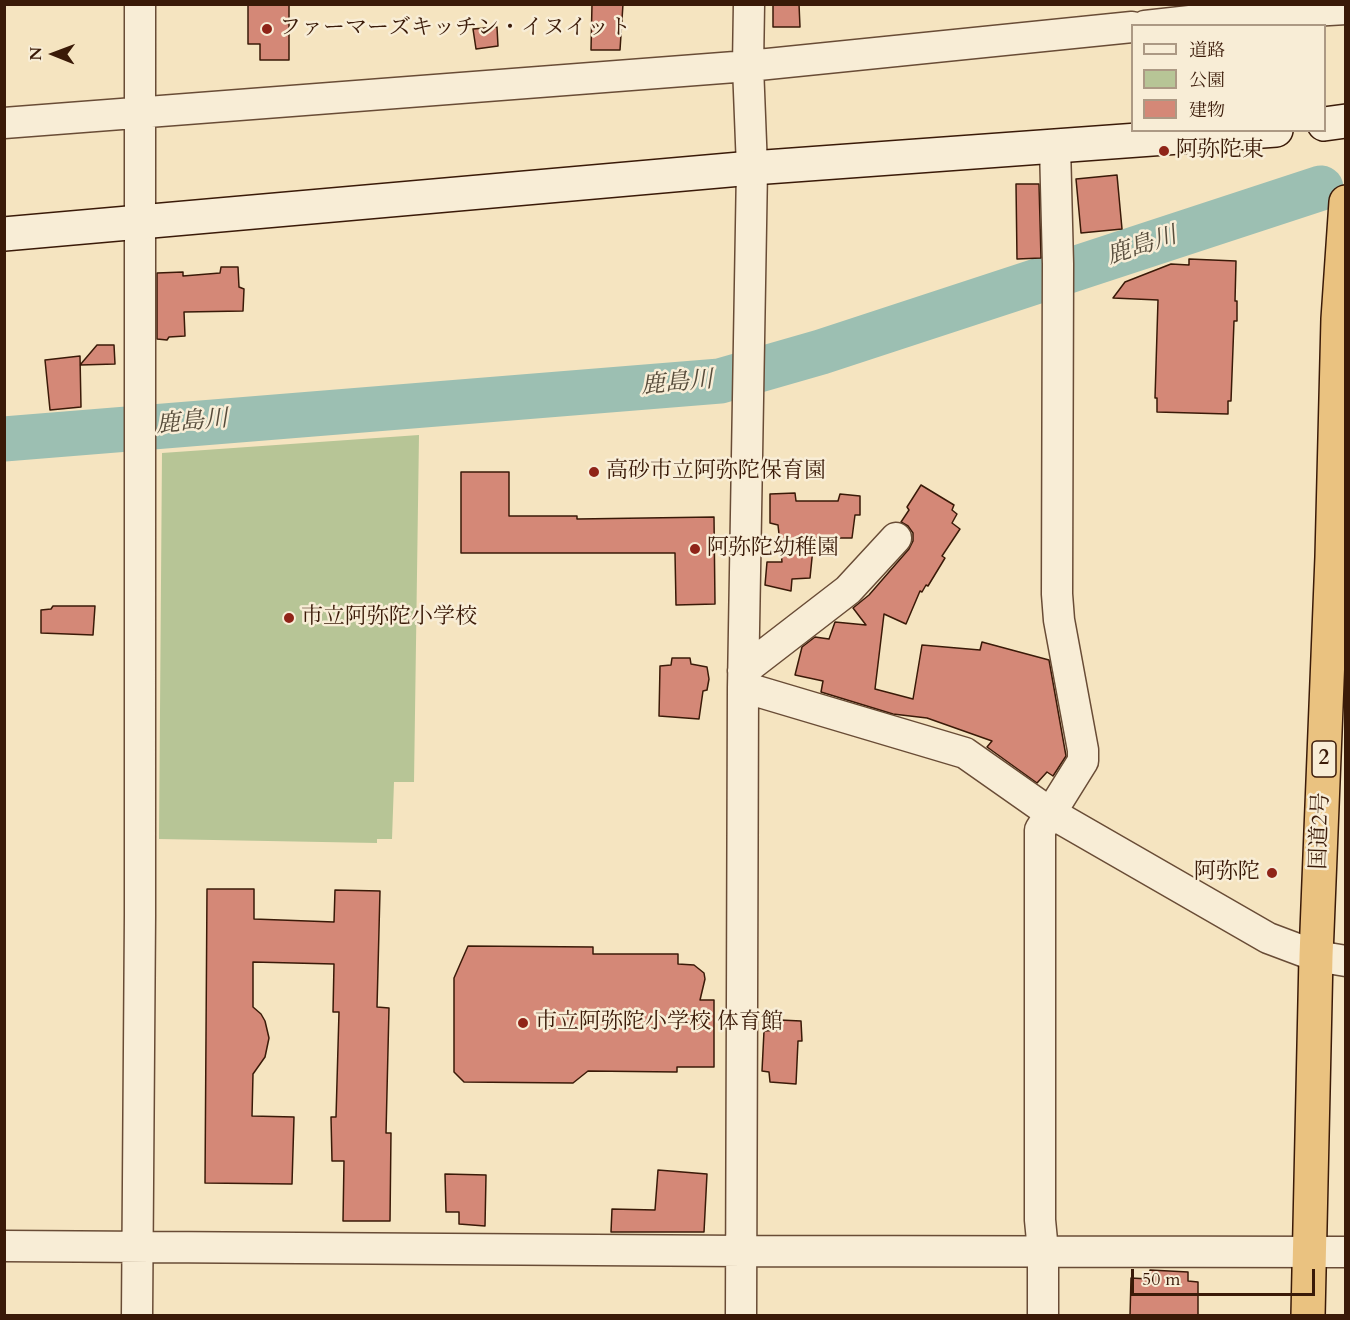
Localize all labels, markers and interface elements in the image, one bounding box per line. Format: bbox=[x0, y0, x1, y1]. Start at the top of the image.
place label: ファーマーズキッチン・イヌイット bbox=[279, 16, 631, 42]
marker: ファーマーズキッチン・イヌイット bbox=[260, 22, 274, 36]
north arrow bbox=[24, 24, 84, 84]
legend bbox=[1131, 24, 1326, 132]
text: 道路 bbox=[1189, 38, 1225, 63]
text: N bbox=[25, 47, 47, 61]
text: 公園 bbox=[1189, 68, 1225, 93]
text: 建物 bbox=[1189, 98, 1225, 123]
place label: 阿弥陀東 bbox=[1176, 138, 1264, 164]
marker: 阿弥陀東 bbox=[1157, 144, 1171, 158]
water label: 鹿島川 bbox=[1103, 222, 1181, 272]
water label: 鹿島川 bbox=[640, 367, 714, 401]
water label: 鹿島川 bbox=[155, 406, 229, 440]
place label: 高砂市立阿弥陀保育園 bbox=[606, 459, 826, 485]
marker: 高砂市立阿弥陀保育園 bbox=[587, 465, 601, 479]
place label: 阿弥陀幼稚園 bbox=[707, 536, 839, 562]
marker: 阿弥陀幼稚園 bbox=[688, 542, 702, 556]
place label: 市立阿弥陀小学校 bbox=[301, 605, 477, 631]
marker: 市立阿弥陀小学校 bbox=[282, 611, 296, 625]
road number: 2 bbox=[1312, 741, 1336, 777]
street label: 国道2号 bbox=[1306, 792, 1336, 870]
place label: 阿弥陀 bbox=[1194, 860, 1260, 886]
marker: 阿弥陀 bbox=[1265, 866, 1279, 880]
place label: 市立阿弥陀小学校 体育館 bbox=[535, 1010, 783, 1036]
marker: 市立阿弥陀小学校 体育館 bbox=[516, 1016, 530, 1030]
scale bar bbox=[1134, 1257, 1318, 1295]
text: 50 m bbox=[1142, 1267, 1181, 1292]

